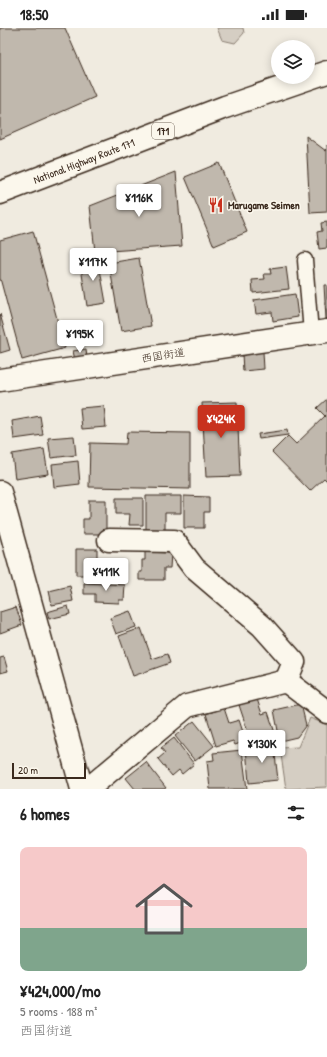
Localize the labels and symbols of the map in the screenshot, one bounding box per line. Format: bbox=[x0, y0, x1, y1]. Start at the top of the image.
road number: 171 bbox=[152, 123, 174, 139]
street label: National Highway Route 171 bbox=[31, 135, 137, 187]
pin: ¥116K bbox=[111, 184, 167, 218]
restaurant icon: Marugame Seimen bbox=[207, 196, 225, 214]
place label: Marugame Seimen bbox=[228, 198, 300, 213]
pin: ¥117K bbox=[65, 248, 121, 282]
pin: ¥195K bbox=[52, 320, 108, 354]
street label: 西国街道 bbox=[140, 345, 186, 365]
pin: ¥424K bbox=[193, 405, 249, 439]
pin: ¥411K bbox=[78, 558, 134, 592]
pin: ¥130K bbox=[234, 730, 290, 764]
scale bar bbox=[12, 761, 86, 780]

